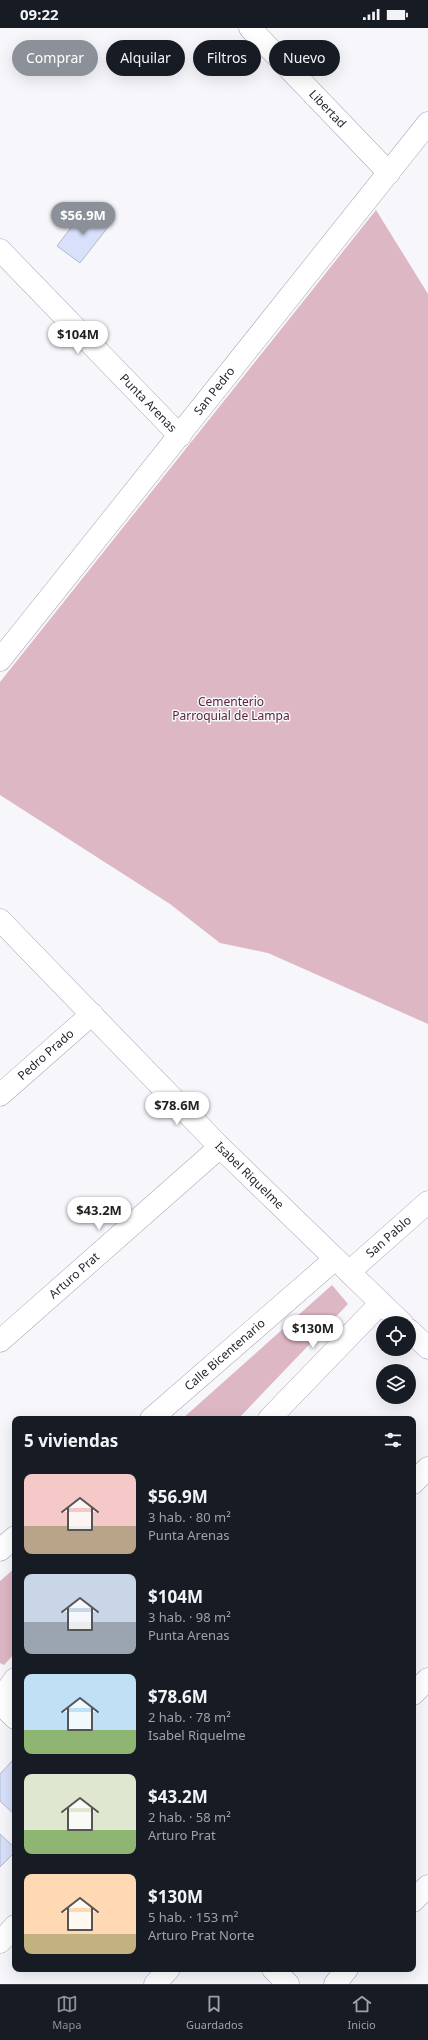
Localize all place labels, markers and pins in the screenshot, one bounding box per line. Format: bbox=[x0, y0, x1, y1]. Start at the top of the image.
pin: $56.9M bbox=[50, 202, 116, 236]
pin: $104M bbox=[50, 321, 106, 355]
pin: $78.6M bbox=[144, 1092, 210, 1126]
pin: $43.2M bbox=[66, 1197, 132, 1231]
pin: $130M bbox=[285, 1315, 341, 1349]

